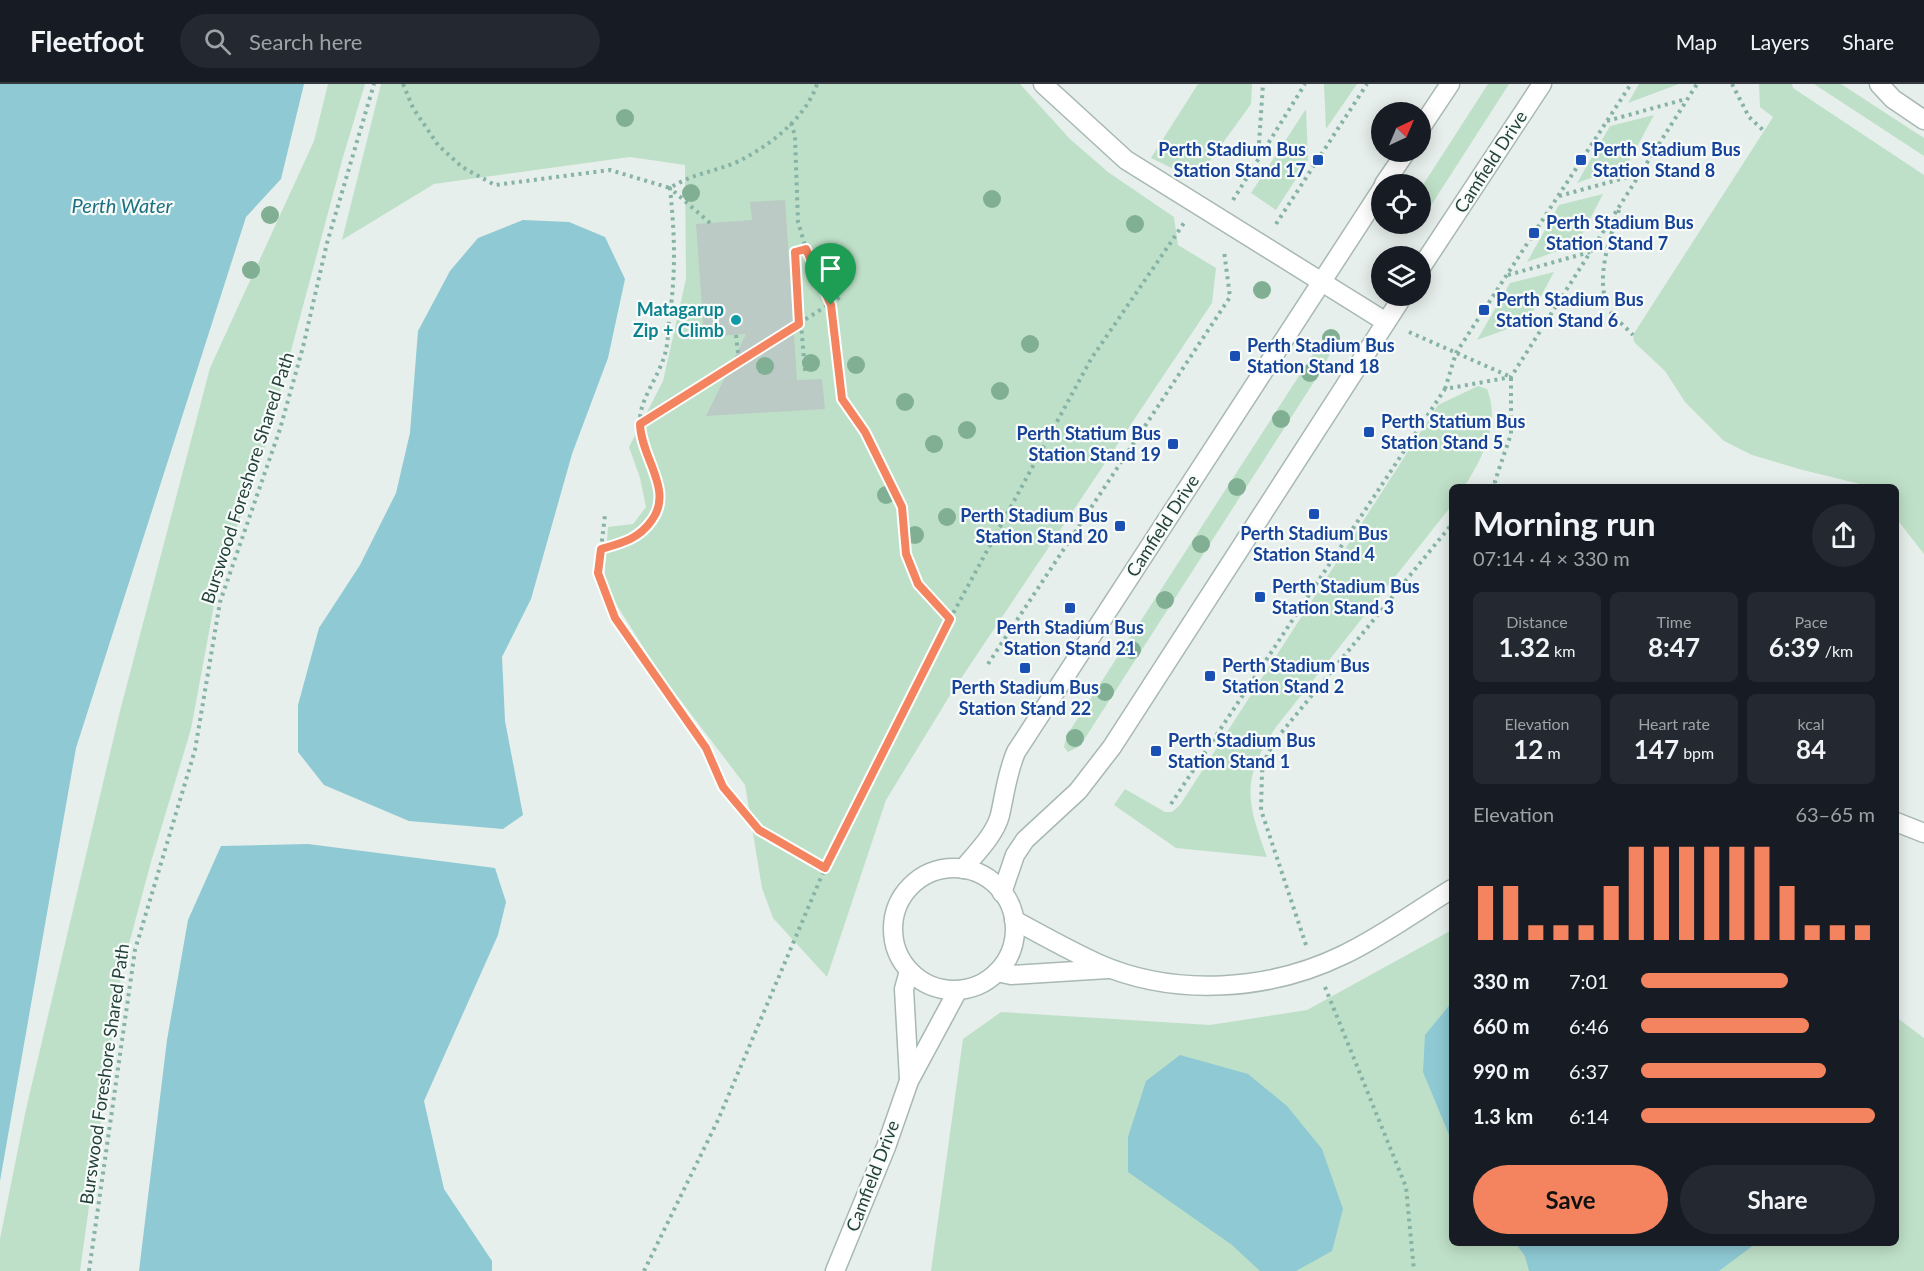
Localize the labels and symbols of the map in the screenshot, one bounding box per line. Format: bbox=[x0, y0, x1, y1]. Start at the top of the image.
north arrow bbox=[1371, 102, 1431, 162]
street label: Camfield Drive bbox=[1449, 106, 1531, 217]
place label: Perth Stadium Bus Station Stand 17 bbox=[1158, 138, 1306, 181]
place label: Perth Stadium Bus Station Stand 8 bbox=[1593, 138, 1741, 181]
marker: Perth Stadium Bus Station Stand 17 bbox=[1311, 153, 1325, 167]
marker: Perth Stadium Bus Station Stand 8 bbox=[1574, 153, 1588, 167]
water label: Perth Water bbox=[72, 193, 174, 217]
place label: Perth Stadium Bus Station Stand 7 bbox=[1546, 211, 1694, 254]
marker: Perth Stadium Bus Station Stand 7 bbox=[1527, 226, 1541, 240]
pin bbox=[805, 243, 856, 305]
place label: Perth Stadium Bus Station Stand 6 bbox=[1496, 288, 1644, 331]
place label: Matagarup Zip + Climb bbox=[633, 298, 724, 341]
marker: Perth Stadium Bus Station Stand 6 bbox=[1477, 303, 1491, 317]
marker: Matagarup Zip + Climb bbox=[729, 313, 743, 327]
place label: Perth Stadium Bus Station Stand 18 bbox=[1247, 334, 1395, 377]
street label: Burswood Foreshore Shared Path bbox=[196, 349, 298, 606]
marker: Perth Stadium Bus Station Stand 18 bbox=[1228, 349, 1242, 363]
place label: Perth Statium Bus Station Stand 5 bbox=[1381, 410, 1525, 453]
place label: Perth Statium Bus Station Stand 19 bbox=[1017, 422, 1161, 465]
marker: Perth Statium Bus Station Stand 5 bbox=[1362, 425, 1376, 439]
marker: Perth Statium Bus Station Stand 19 bbox=[1166, 437, 1180, 451]
street label: Camfield Drive bbox=[1121, 470, 1203, 581]
place label: Perth Stadium Bus Station Stand 20 bbox=[960, 504, 1108, 547]
marker: Perth Stadium Bus Station Stand 4 bbox=[1307, 507, 1321, 521]
marker: Perth Stadium Bus Station Stand 20 bbox=[1113, 519, 1127, 533]
place label: Perth Stadium Bus Station Stand 4 bbox=[1240, 522, 1388, 565]
place label: Perth Stadium Bus Station Stand 3 bbox=[1272, 575, 1420, 618]
marker: Perth Stadium Bus Station Stand 3 bbox=[1253, 590, 1267, 604]
marker: Perth Stadium Bus Station Stand 21 bbox=[1063, 601, 1077, 615]
place label: Perth Stadium Bus Station Stand 21 bbox=[996, 616, 1144, 659]
place label: Perth Stadium Bus Station Stand 2 bbox=[1222, 654, 1370, 697]
marker: Perth Stadium Bus Station Stand 22 bbox=[1018, 661, 1032, 675]
marker: Perth Stadium Bus Station Stand 2 bbox=[1203, 669, 1217, 683]
place label: Perth Stadium Bus Station Stand 22 bbox=[951, 676, 1099, 719]
place label: Perth Stadium Bus Station Stand 1 bbox=[1168, 729, 1316, 772]
marker: Perth Stadium Bus Station Stand 1 bbox=[1149, 744, 1163, 758]
street label: Burswood Foreshore Shared Path bbox=[75, 942, 133, 1206]
street label: Camfield Drive bbox=[841, 1117, 903, 1234]

